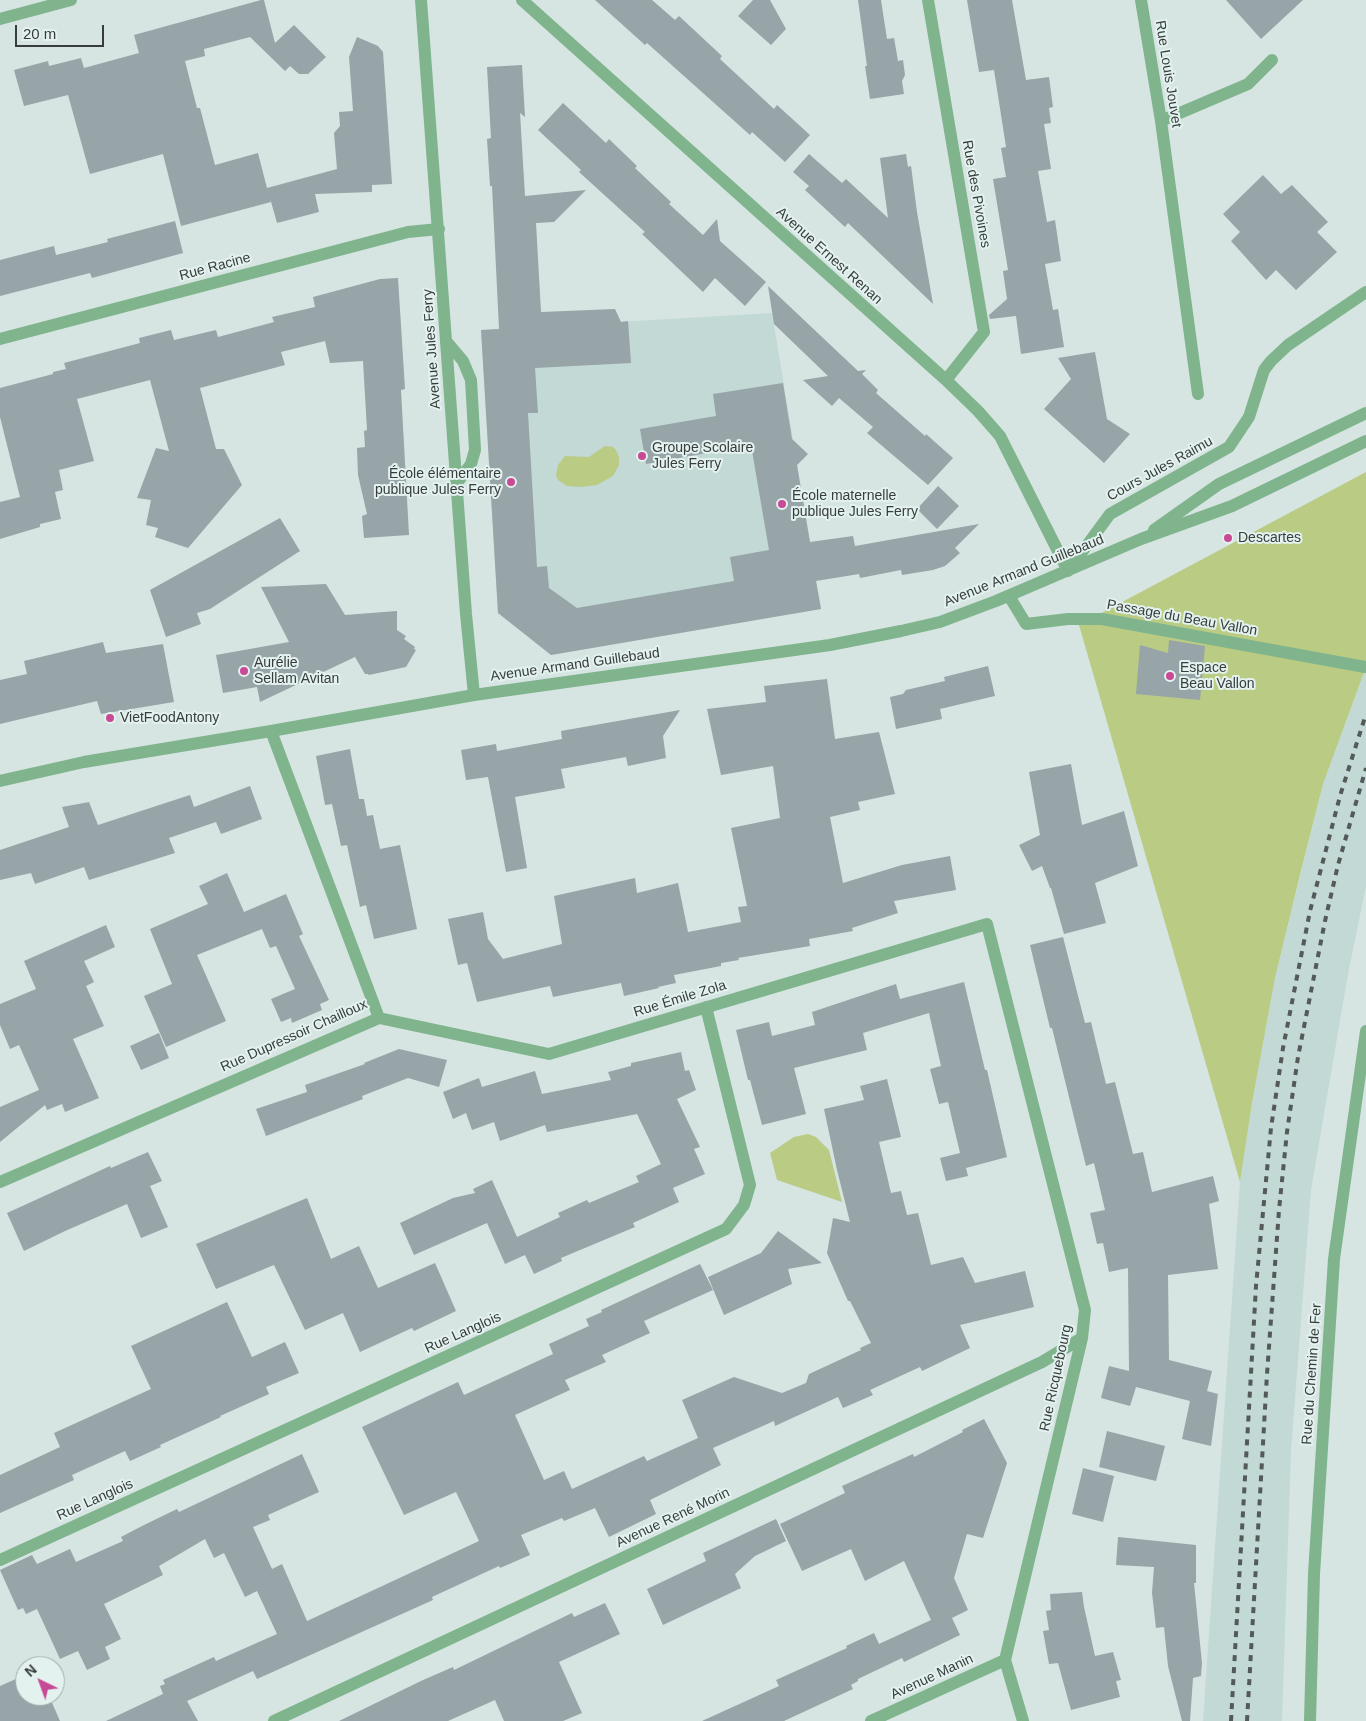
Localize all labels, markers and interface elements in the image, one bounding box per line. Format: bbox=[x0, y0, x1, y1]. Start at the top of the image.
scale bar bbox=[18, 15, 106, 47]
street label: Rue Louis Jouvet bbox=[1151, 19, 1185, 129]
text: 20 m bbox=[23, 25, 56, 42]
street label: Rue des Pivoines bbox=[958, 139, 994, 249]
street label: Avenue Ernest Renan bbox=[773, 204, 885, 308]
street label: Rue Racine bbox=[177, 249, 253, 285]
street label: Avenue Jules Ferry bbox=[419, 288, 445, 410]
street label: Cours Jules Raimu bbox=[1104, 433, 1216, 505]
place label: Groupe Scolaire Jules Ferry bbox=[652, 440, 753, 472]
marker: Groupe Scolaire Jules Ferry bbox=[636, 450, 648, 462]
place label: École élémentaire publique Jules Ferry bbox=[375, 466, 501, 498]
marker: École élémentaire publique Jules Ferry bbox=[505, 476, 517, 488]
place label: École maternelle publique Jules Ferry bbox=[792, 488, 918, 520]
marker: École maternelle publique Jules Ferry bbox=[776, 498, 788, 510]
place label: Descartes bbox=[1238, 530, 1301, 546]
street label: Avenue Armand Guillebaud bbox=[942, 531, 1106, 611]
marker: Descartes bbox=[1222, 532, 1234, 544]
street label: Passage du Beau Vallon bbox=[1106, 597, 1258, 639]
street label: Avenue Armand Guillebaud bbox=[489, 645, 661, 685]
place label: Aurélie Sellam Avitan bbox=[254, 655, 339, 688]
place label: Espace Beau Vallon bbox=[1180, 660, 1254, 692]
marker: Aurélie Sellam Avitan bbox=[238, 665, 250, 677]
marker: Espace Beau Vallon bbox=[1164, 670, 1176, 682]
place label: VietFoodAntony bbox=[120, 710, 219, 726]
marker: VietFoodAntony bbox=[104, 712, 116, 724]
street label: Rue Émile Zola bbox=[632, 977, 728, 1021]
street label: Rue Dupressoir Chailloux bbox=[218, 996, 370, 1076]
street label: Rue du Chemin de Fer bbox=[1299, 1303, 1325, 1445]
street label: Rue Langlois bbox=[422, 1309, 504, 1357]
street label: Rue Ricquebourg bbox=[1036, 1323, 1076, 1433]
street label: Rue Langlois bbox=[54, 1476, 136, 1524]
street label: Avenue René Morin bbox=[613, 1484, 733, 1552]
street label: Avenue Manin bbox=[888, 1651, 976, 1703]
north arrow bbox=[15, 1656, 65, 1706]
text: N bbox=[22, 1661, 40, 1680]

